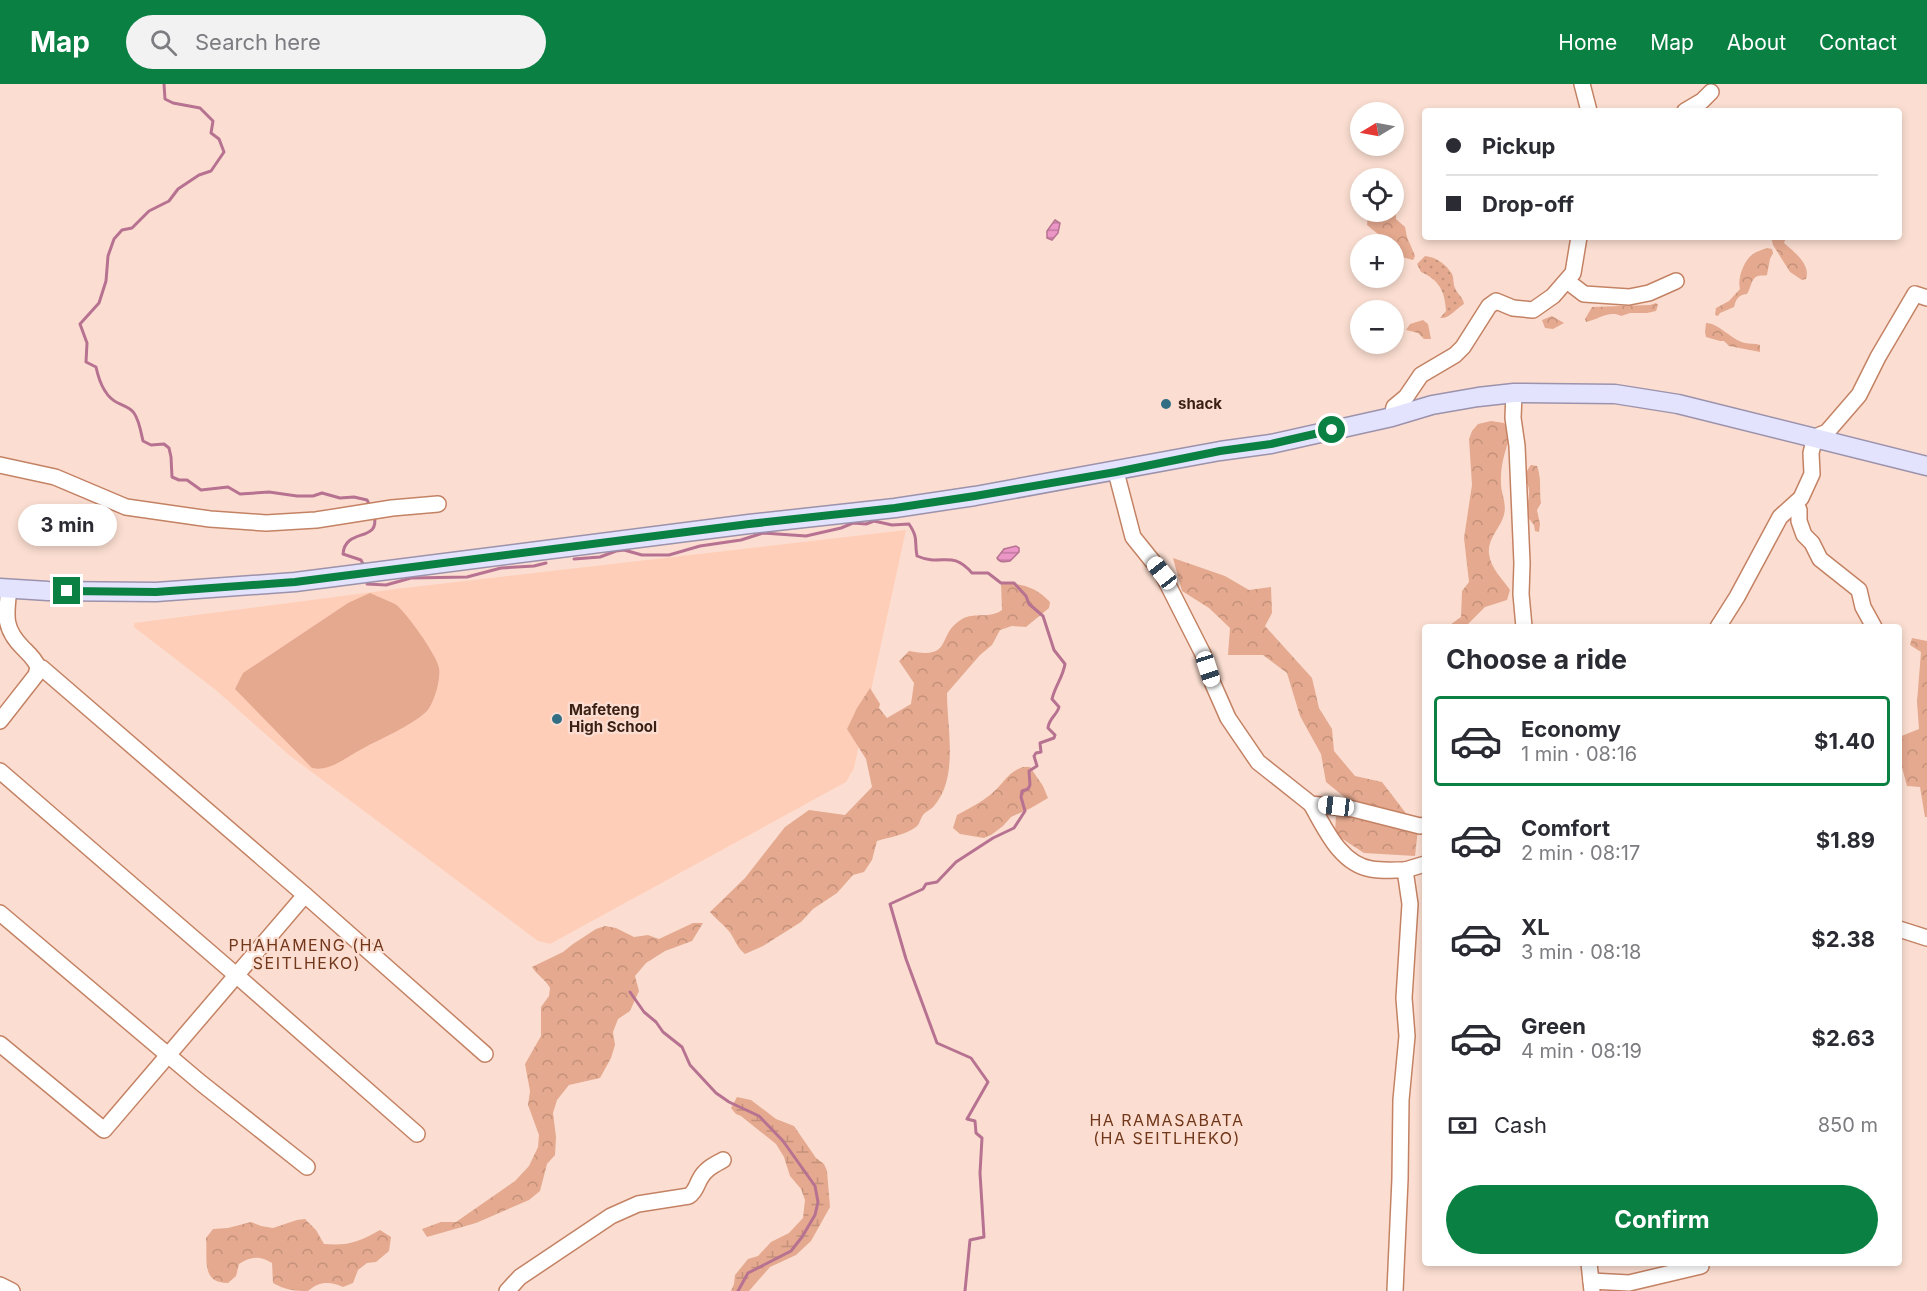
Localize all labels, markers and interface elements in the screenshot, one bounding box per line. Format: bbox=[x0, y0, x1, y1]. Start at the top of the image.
search box bbox=[126, 15, 546, 69]
text: Map bbox=[30, 25, 90, 59]
icon: search bbox=[147, 26, 180, 59]
text: Search here bbox=[195, 29, 321, 55]
text: Home bbox=[1558, 30, 1617, 55]
text: Map bbox=[1650, 30, 1694, 55]
text: About bbox=[1727, 30, 1786, 55]
text: Contact bbox=[1819, 30, 1897, 55]
north arrow bbox=[1350, 102, 1404, 156]
map controls bbox=[1350, 102, 1404, 354]
text: Pickup bbox=[1482, 133, 1556, 159]
button: locate bbox=[1350, 168, 1404, 222]
text: Drop-off bbox=[1482, 191, 1574, 217]
button: + bbox=[1350, 234, 1404, 288]
button: − bbox=[1350, 300, 1404, 354]
place label: shack bbox=[1178, 394, 1222, 413]
marker: shack bbox=[1159, 397, 1173, 411]
route start bbox=[1318, 416, 1345, 443]
callout: 3 min bbox=[17, 504, 116, 546]
text: 3 min bbox=[41, 513, 94, 537]
car bbox=[1144, 553, 1180, 593]
route end bbox=[53, 577, 80, 604]
text: Choose a ride bbox=[1446, 643, 1627, 676]
car bbox=[1194, 649, 1222, 689]
place label: Mafeteng High School bbox=[569, 700, 657, 736]
marker: Mafeteng High School bbox=[550, 712, 564, 726]
icon: car bbox=[1449, 714, 1503, 768]
text: Economy bbox=[1521, 716, 1621, 742]
text: $1.40 bbox=[1814, 728, 1875, 754]
text: 1 min · 08:16 bbox=[1521, 742, 1637, 766]
car bbox=[1317, 795, 1355, 817]
icon: car bbox=[1449, 813, 1503, 867]
text: Comfort bbox=[1521, 815, 1610, 841]
text: $1.89 bbox=[1816, 827, 1875, 853]
text: 2 min · 08:17 bbox=[1521, 841, 1640, 865]
icon: car bbox=[1449, 912, 1503, 966]
text: XL bbox=[1521, 914, 1550, 940]
text: $2.38 bbox=[1811, 926, 1875, 952]
district label: PHAHAMENG (HA SEITLHEKO) bbox=[229, 935, 385, 973]
text: 3 min · 08:18 bbox=[1521, 940, 1641, 964]
icon: car bbox=[1449, 1011, 1503, 1065]
text: Green bbox=[1521, 1013, 1586, 1039]
text: $2.63 bbox=[1812, 1025, 1875, 1051]
text: 4 min · 08:19 bbox=[1521, 1039, 1642, 1063]
icon: cash bbox=[1446, 1109, 1479, 1142]
district label: HA RAMASABATA (HA SEITLHEKO) bbox=[1089, 1110, 1245, 1148]
text: Cash bbox=[1494, 1112, 1547, 1138]
text: 850 m bbox=[1818, 1113, 1878, 1137]
button: Confirm bbox=[1446, 1185, 1878, 1254]

